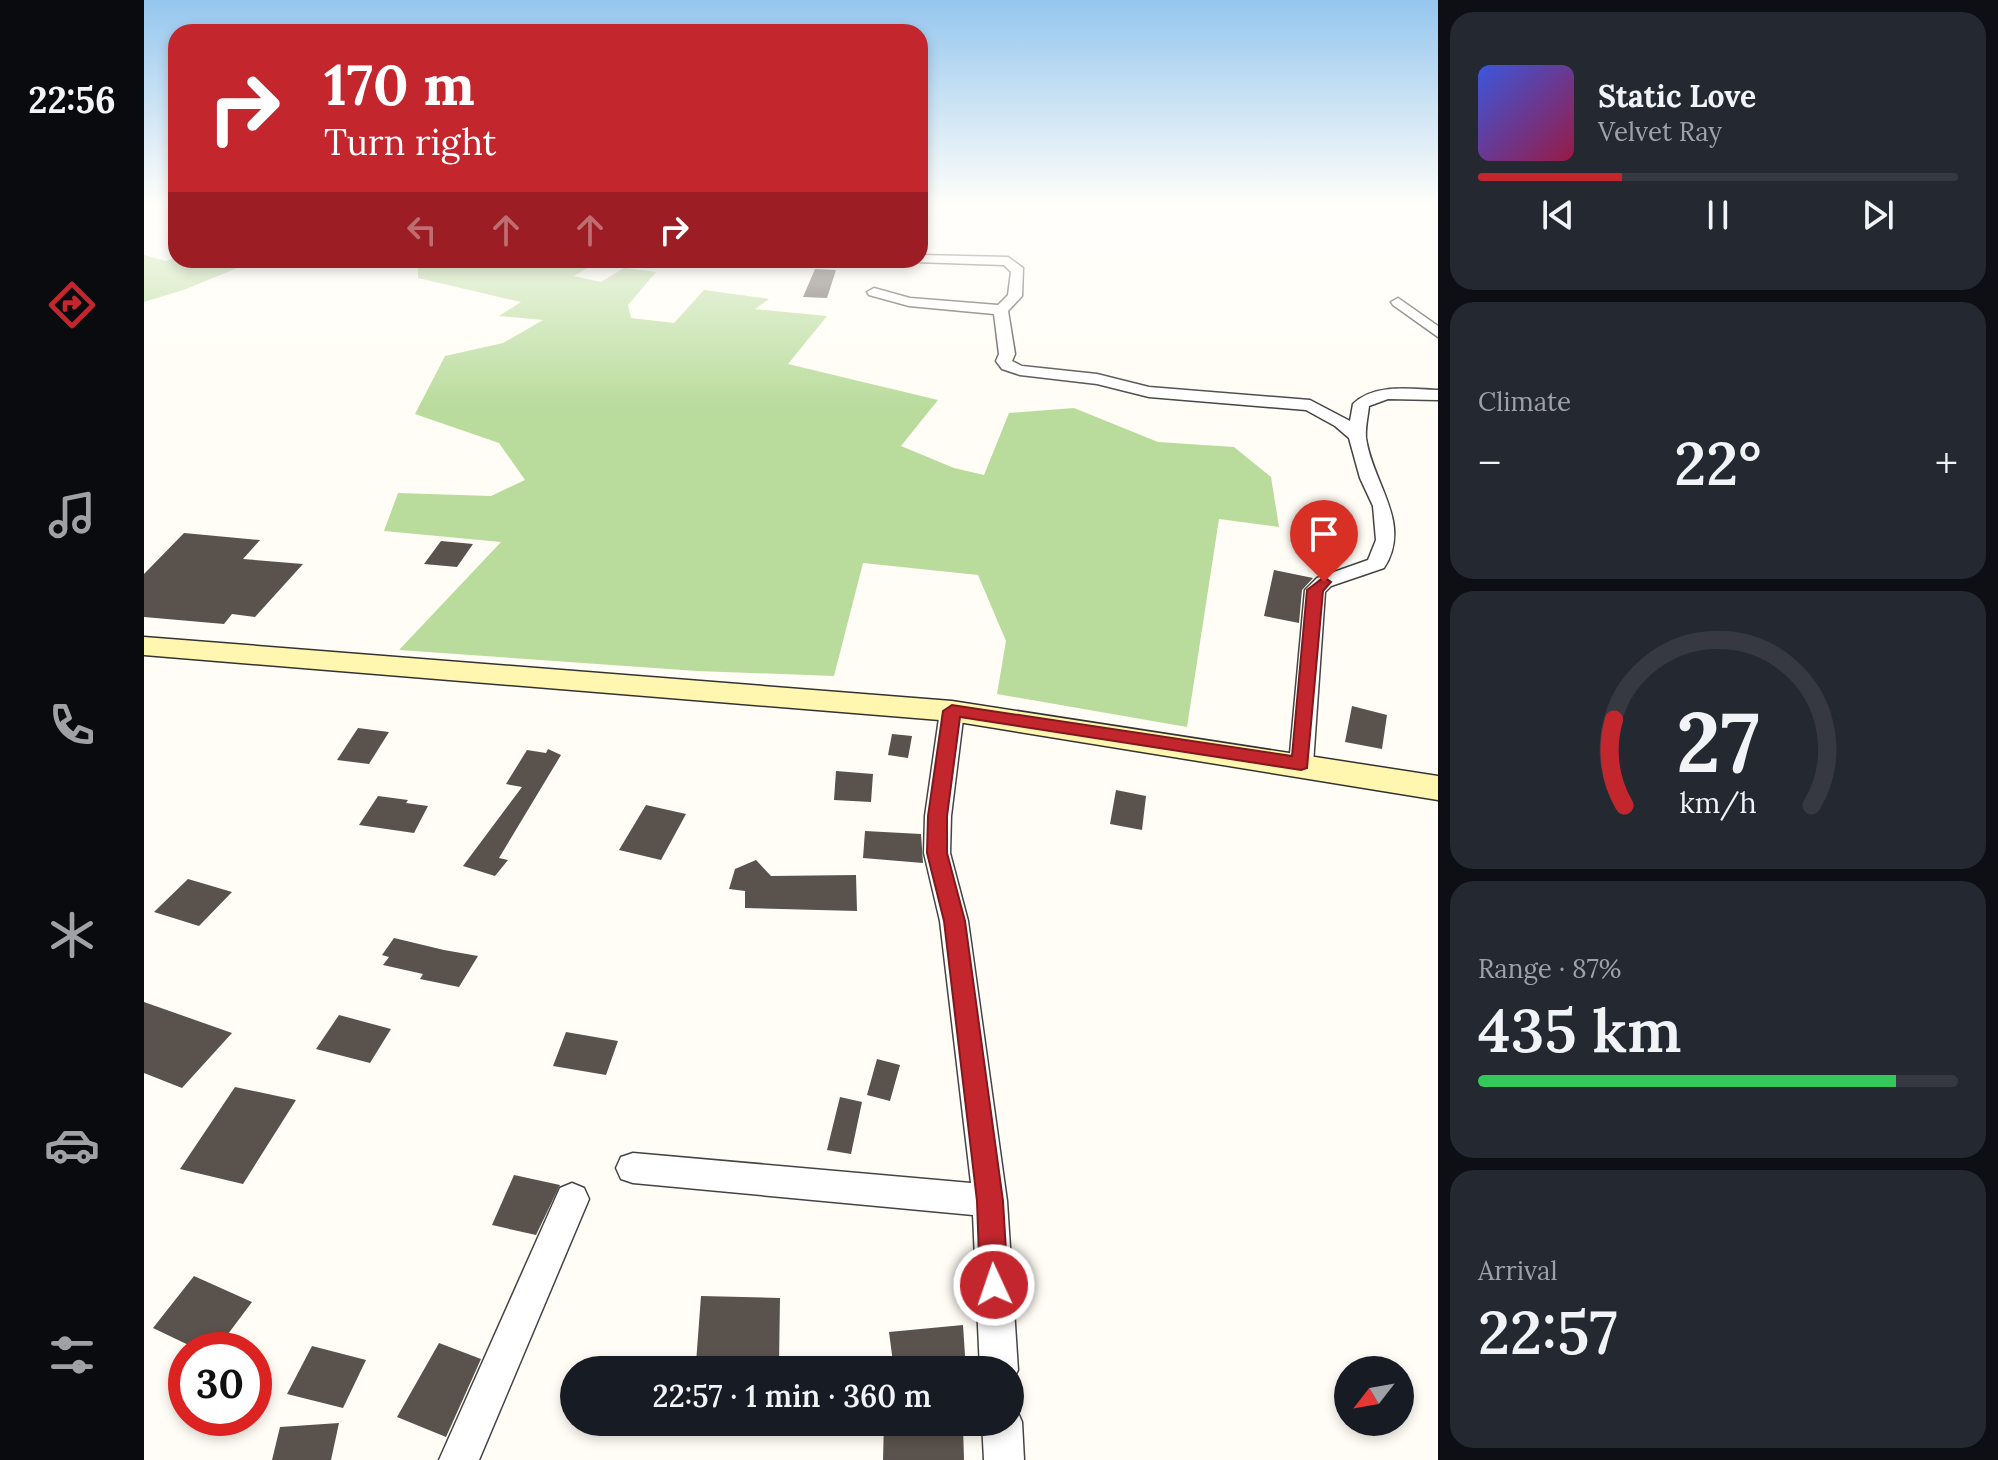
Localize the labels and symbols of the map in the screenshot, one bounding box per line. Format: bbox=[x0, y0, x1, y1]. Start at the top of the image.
pin bbox=[1290, 500, 1358, 582]
position arrow bbox=[952, 1243, 1036, 1327]
speed limit sign: 30 bbox=[168, 1332, 272, 1436]
north arrow bbox=[1334, 1356, 1414, 1436]

